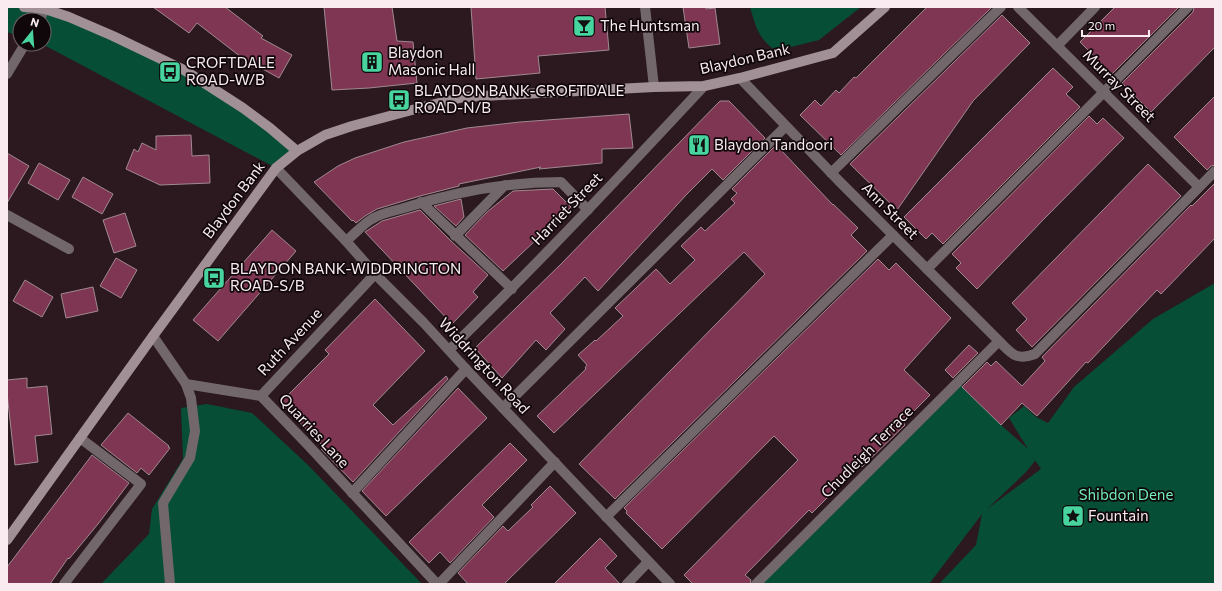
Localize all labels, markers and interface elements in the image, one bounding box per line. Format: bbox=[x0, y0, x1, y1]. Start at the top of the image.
north arrow bbox=[12, 12, 52, 52]
scale bar bbox=[1082, 12, 1149, 38]
bar icon: The Huntsman bbox=[571, 13, 597, 39]
text: N bbox=[29, 15, 41, 29]
place label: The Huntsman bbox=[600, 16, 700, 34]
text: 20 m bbox=[1088, 18, 1115, 32]
street label: Blaydon Bank bbox=[698, 39, 792, 77]
place label: Blaydon Masonic Hall bbox=[388, 43, 475, 78]
street label: Murray Street bbox=[1080, 45, 1160, 125]
building icon: Blaydon Masonic Hall bbox=[359, 49, 385, 75]
place label: CROFTDALE ROAD-W/B bbox=[186, 53, 275, 88]
bus stop icon: CROFTDALE ROAD-W/B bbox=[157, 59, 183, 85]
place label: BLAYDON BANK-CROFTDALE ROAD-N/B bbox=[414, 81, 625, 116]
bus stop icon: BLAYDON BANK-CROFTDALE ROAD-N/B bbox=[386, 87, 412, 113]
restaurant icon: Blaydon Tandoori bbox=[686, 132, 712, 158]
place label: Blaydon Tandoori bbox=[714, 135, 833, 153]
street label: Blaydon Bank bbox=[198, 157, 268, 242]
street label: Harriet Street bbox=[527, 168, 605, 248]
street label: Ann Street bbox=[859, 178, 923, 242]
place label: BLAYDON BANK-WIDDRINGTON ROAD-S/B bbox=[230, 259, 461, 294]
bus stop icon: BLAYDON BANK-WIDDRINGTON ROAD-S/B bbox=[201, 265, 227, 291]
street label: Ruth Avenue bbox=[253, 304, 325, 379]
street label: Widdrington Road bbox=[436, 314, 534, 417]
street label: Quarries Lane bbox=[276, 389, 354, 471]
street label: Chudleigh Terrace bbox=[817, 402, 916, 501]
park label: Shibdon Dene bbox=[1079, 485, 1173, 503]
place icon: Fountain bbox=[1060, 503, 1086, 529]
place label: Fountain bbox=[1088, 506, 1149, 524]

